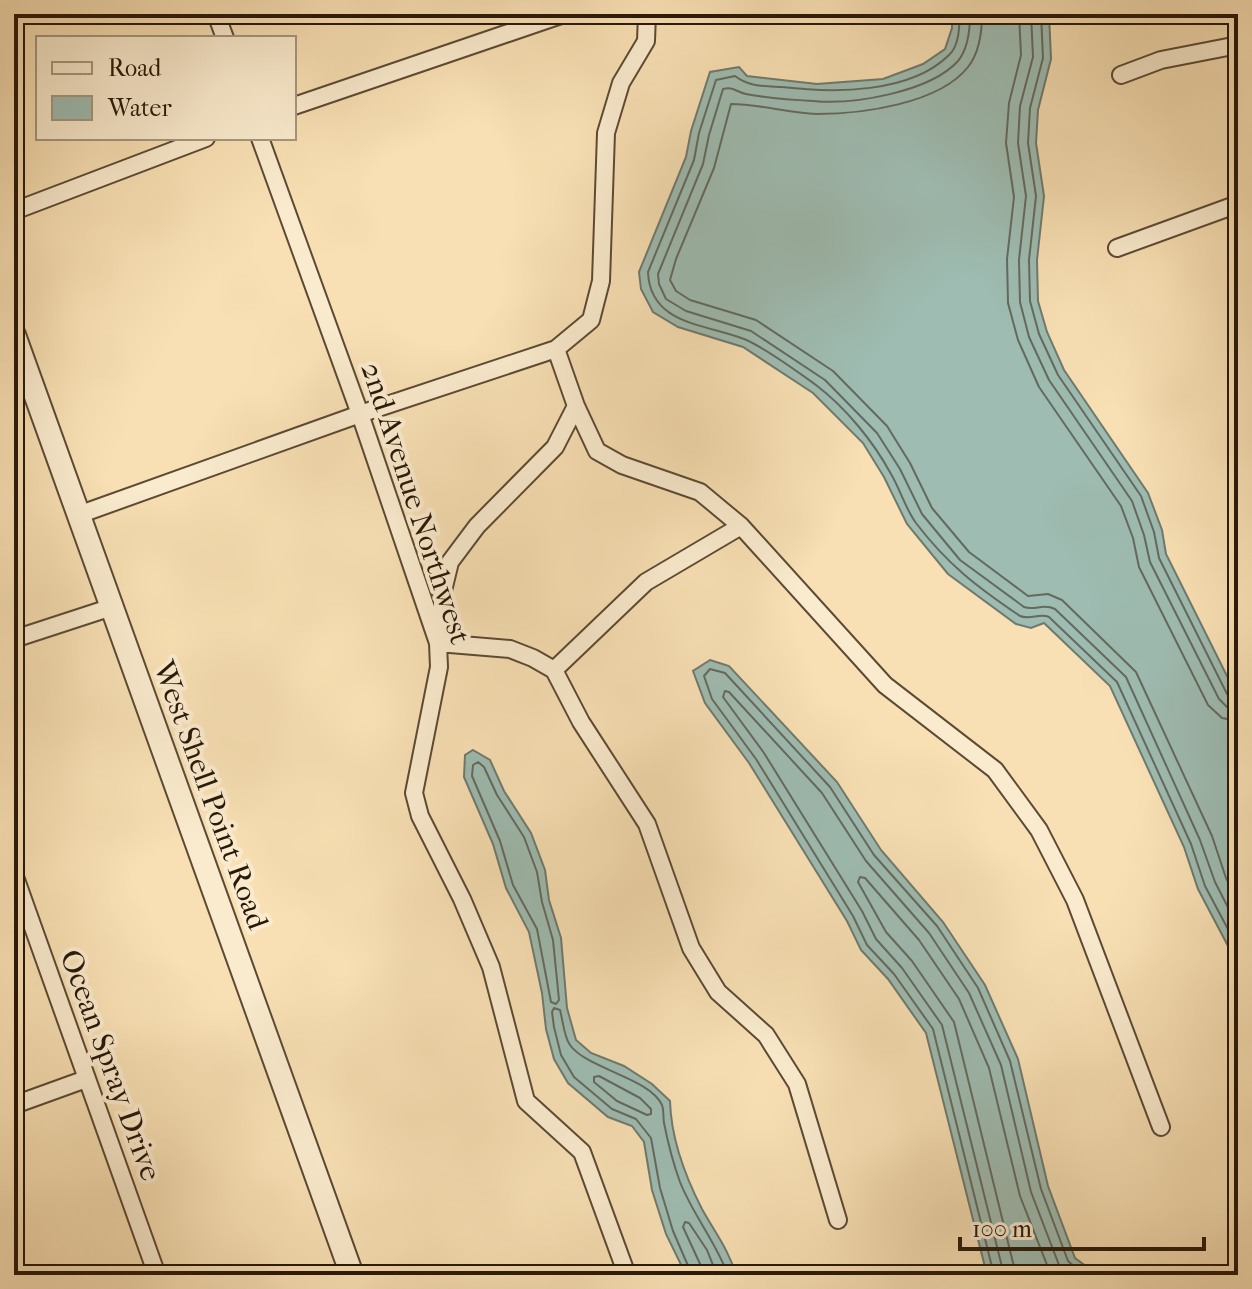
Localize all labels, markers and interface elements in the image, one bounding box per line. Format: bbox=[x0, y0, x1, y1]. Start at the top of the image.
legend bbox=[36, 36, 296, 140]
text: Road bbox=[108, 54, 162, 82]
text: Water bbox=[107, 94, 172, 122]
street label: 2nd Avenue Northwest bbox=[353, 358, 478, 649]
street label: West Shell Point Road bbox=[145, 655, 276, 935]
street label: Ocean Spray Drive bbox=[53, 945, 169, 1185]
scale bar bbox=[960, 1201, 1204, 1251]
text: 100 m bbox=[972, 1215, 1032, 1243]

